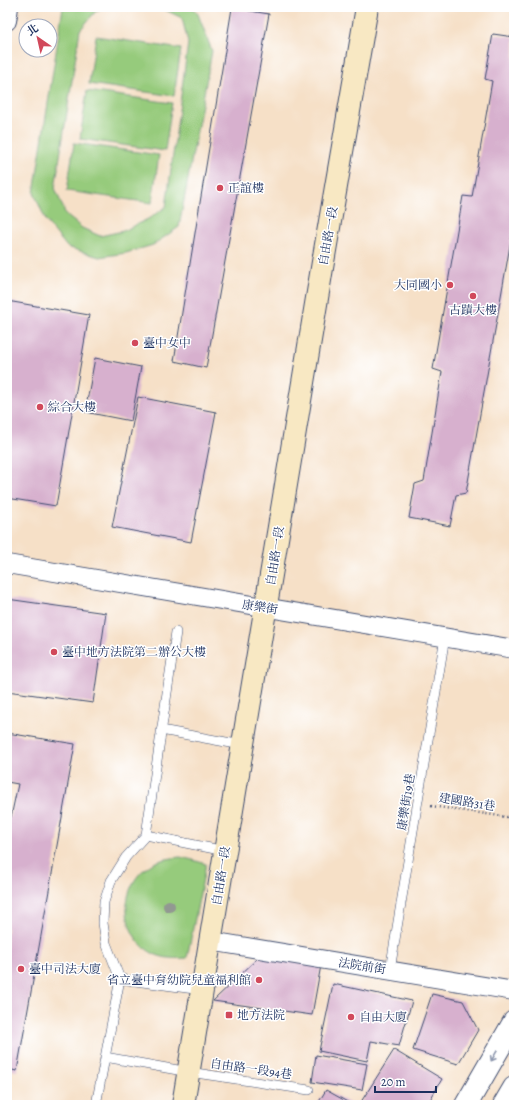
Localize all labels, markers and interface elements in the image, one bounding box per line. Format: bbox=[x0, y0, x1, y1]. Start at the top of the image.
north arrow bbox=[18, 18, 58, 58]
text: 北 bbox=[24, 21, 41, 39]
place label: 正誼樓 bbox=[228, 180, 264, 196]
marker: 正誼樓 bbox=[215, 183, 225, 193]
street label: 自由路一段 bbox=[315, 205, 341, 267]
place label: 大同國小 bbox=[394, 277, 442, 293]
marker: 大同國小 bbox=[445, 280, 455, 290]
marker: 古蹟大樓 bbox=[468, 291, 478, 301]
place label: 古蹟大樓 bbox=[449, 302, 497, 318]
place label: 臺中女中 bbox=[143, 335, 191, 351]
marker: 臺中女中 bbox=[130, 338, 140, 348]
place label: 綜合大樓 bbox=[48, 399, 96, 415]
marker: 綜合大樓 bbox=[35, 402, 45, 412]
street label: 自由路一段 bbox=[262, 525, 288, 587]
street label: 康樂街 bbox=[241, 596, 280, 618]
place label: 臺中地方法院第二辦公大樓 bbox=[62, 644, 206, 660]
marker: 臺中地方法院第二辦公大樓 bbox=[49, 647, 59, 657]
street label: 康樂街19巷 bbox=[394, 772, 418, 832]
street label: 建國路31巷 bbox=[438, 790, 496, 814]
street label: 自由路一段 bbox=[208, 845, 234, 907]
street label: 法院前街 bbox=[337, 954, 388, 978]
place label: 臺中司法大廈 bbox=[29, 961, 101, 977]
marker: 臺中司法大廈 bbox=[16, 964, 26, 974]
place label: 省立臺中育幼院兒童福利館 bbox=[107, 972, 251, 988]
marker: 省立臺中育幼院兒童福利館 bbox=[254, 975, 264, 985]
place label: 地方法院 bbox=[237, 1007, 285, 1023]
place label: 自由大廈 bbox=[359, 1009, 407, 1025]
marker: 地方法院 bbox=[224, 1010, 234, 1020]
marker: 自由大廈 bbox=[346, 1012, 356, 1022]
one-way arrow bbox=[490, 1050, 498, 1062]
street label: 自由路一段94巷 bbox=[209, 1055, 293, 1083]
scale bar bbox=[375, 1068, 436, 1094]
text: 20 m bbox=[381, 1074, 405, 1090]

